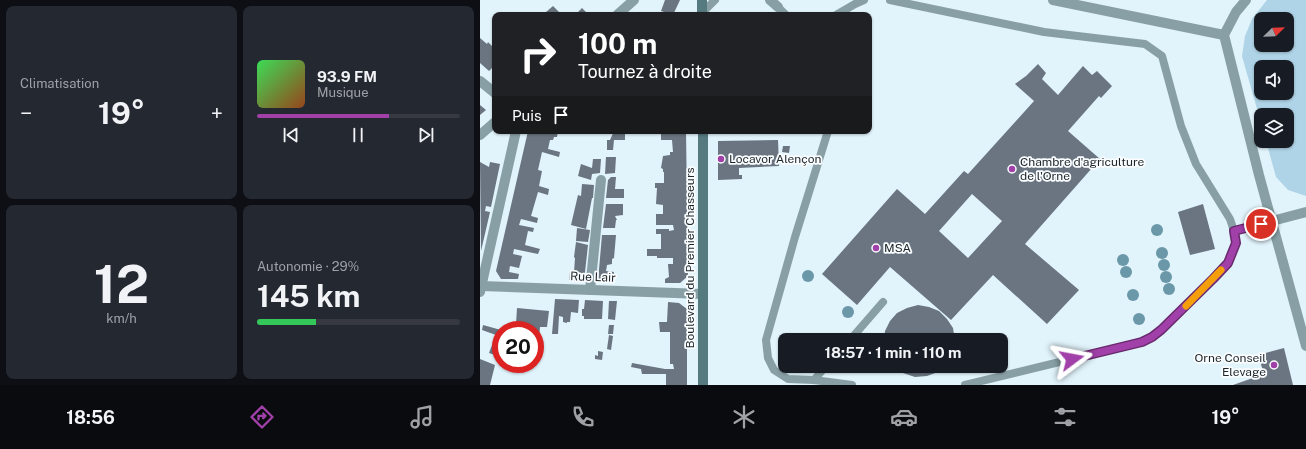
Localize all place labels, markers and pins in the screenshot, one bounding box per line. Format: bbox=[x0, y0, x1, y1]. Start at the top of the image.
place label: Locavor Alençon bbox=[729, 152, 822, 166]
marker: Locavor Alençon bbox=[716, 154, 726, 164]
place label: Chambre d'agriculture de l'Orne bbox=[1020, 155, 1145, 183]
marker: Chambre d'agriculture de l'Orne bbox=[1007, 164, 1017, 174]
pin bbox=[1244, 207, 1278, 241]
place label: MSA bbox=[884, 241, 911, 255]
marker: MSA bbox=[871, 243, 881, 253]
place label: Orne Conseil Elevage bbox=[1195, 351, 1266, 379]
marker: Orne Conseil Elevage bbox=[1269, 360, 1279, 370]

